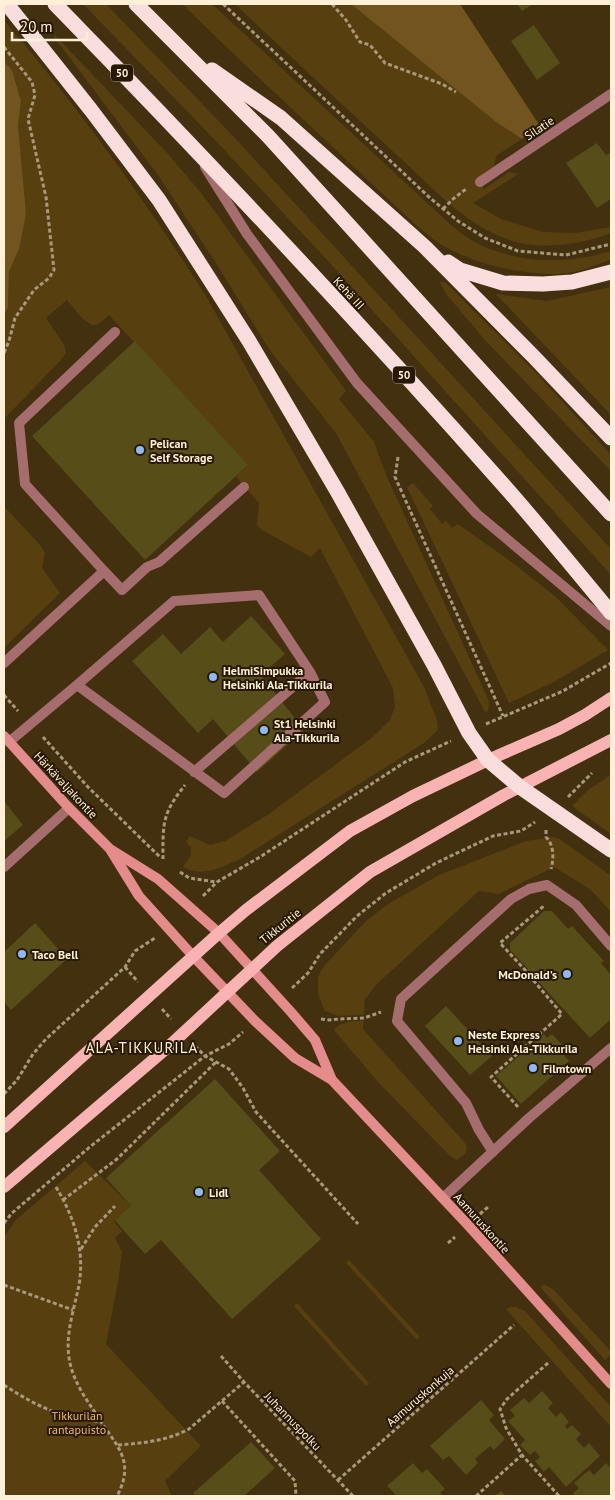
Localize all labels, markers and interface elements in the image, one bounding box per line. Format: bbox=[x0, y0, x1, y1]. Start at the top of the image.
scale bar bbox=[12, 10, 88, 42]
text: 20 m bbox=[20, 17, 53, 36]
road number: 50 bbox=[111, 64, 133, 82]
street label: Silatie bbox=[521, 113, 557, 143]
street label: Kehä III bbox=[330, 274, 368, 312]
road number: 50 bbox=[393, 366, 415, 384]
place label: Pelican Self Storage bbox=[150, 436, 213, 465]
marker: Pelican Self Storage bbox=[134, 444, 146, 456]
place label: HelmiSimpukka Helsinki Ala-Tikkurila bbox=[223, 663, 332, 692]
marker: HelmiSimpukka Helsinki Ala-Tikkurila bbox=[207, 671, 219, 683]
place label: St1 Helsinki Ala-Tikkurila bbox=[274, 716, 339, 745]
marker: St1 Helsinki Ala-Tikkurila bbox=[258, 724, 270, 736]
street label: Härkävaljakontie bbox=[31, 748, 101, 822]
street label: Tikkuritie bbox=[256, 905, 304, 947]
place label: Taco Bell bbox=[32, 947, 79, 962]
marker: Taco Bell bbox=[16, 948, 28, 960]
place label: McDonald's bbox=[498, 967, 557, 982]
marker: McDonald's bbox=[561, 968, 573, 980]
place label: Neste Express Helsinki Ala-Tikkurila bbox=[468, 1027, 577, 1056]
marker: Neste Express Helsinki Ala-Tikkurila bbox=[452, 1035, 464, 1047]
district label: ALA-TIKKURILA bbox=[86, 1038, 198, 1057]
place label: Filmtown bbox=[543, 1061, 591, 1076]
marker: Filmtown bbox=[527, 1062, 539, 1074]
place label: Lidl bbox=[209, 1185, 229, 1200]
marker: Lidl bbox=[193, 1186, 205, 1198]
street label: Aamuruskontie bbox=[451, 1189, 513, 1257]
street label: Aamuruskonkuja bbox=[383, 1363, 457, 1429]
street label: Juhannuspolku bbox=[261, 1388, 325, 1453]
park label: Tikkurilan rantapuisto bbox=[48, 1408, 106, 1437]

